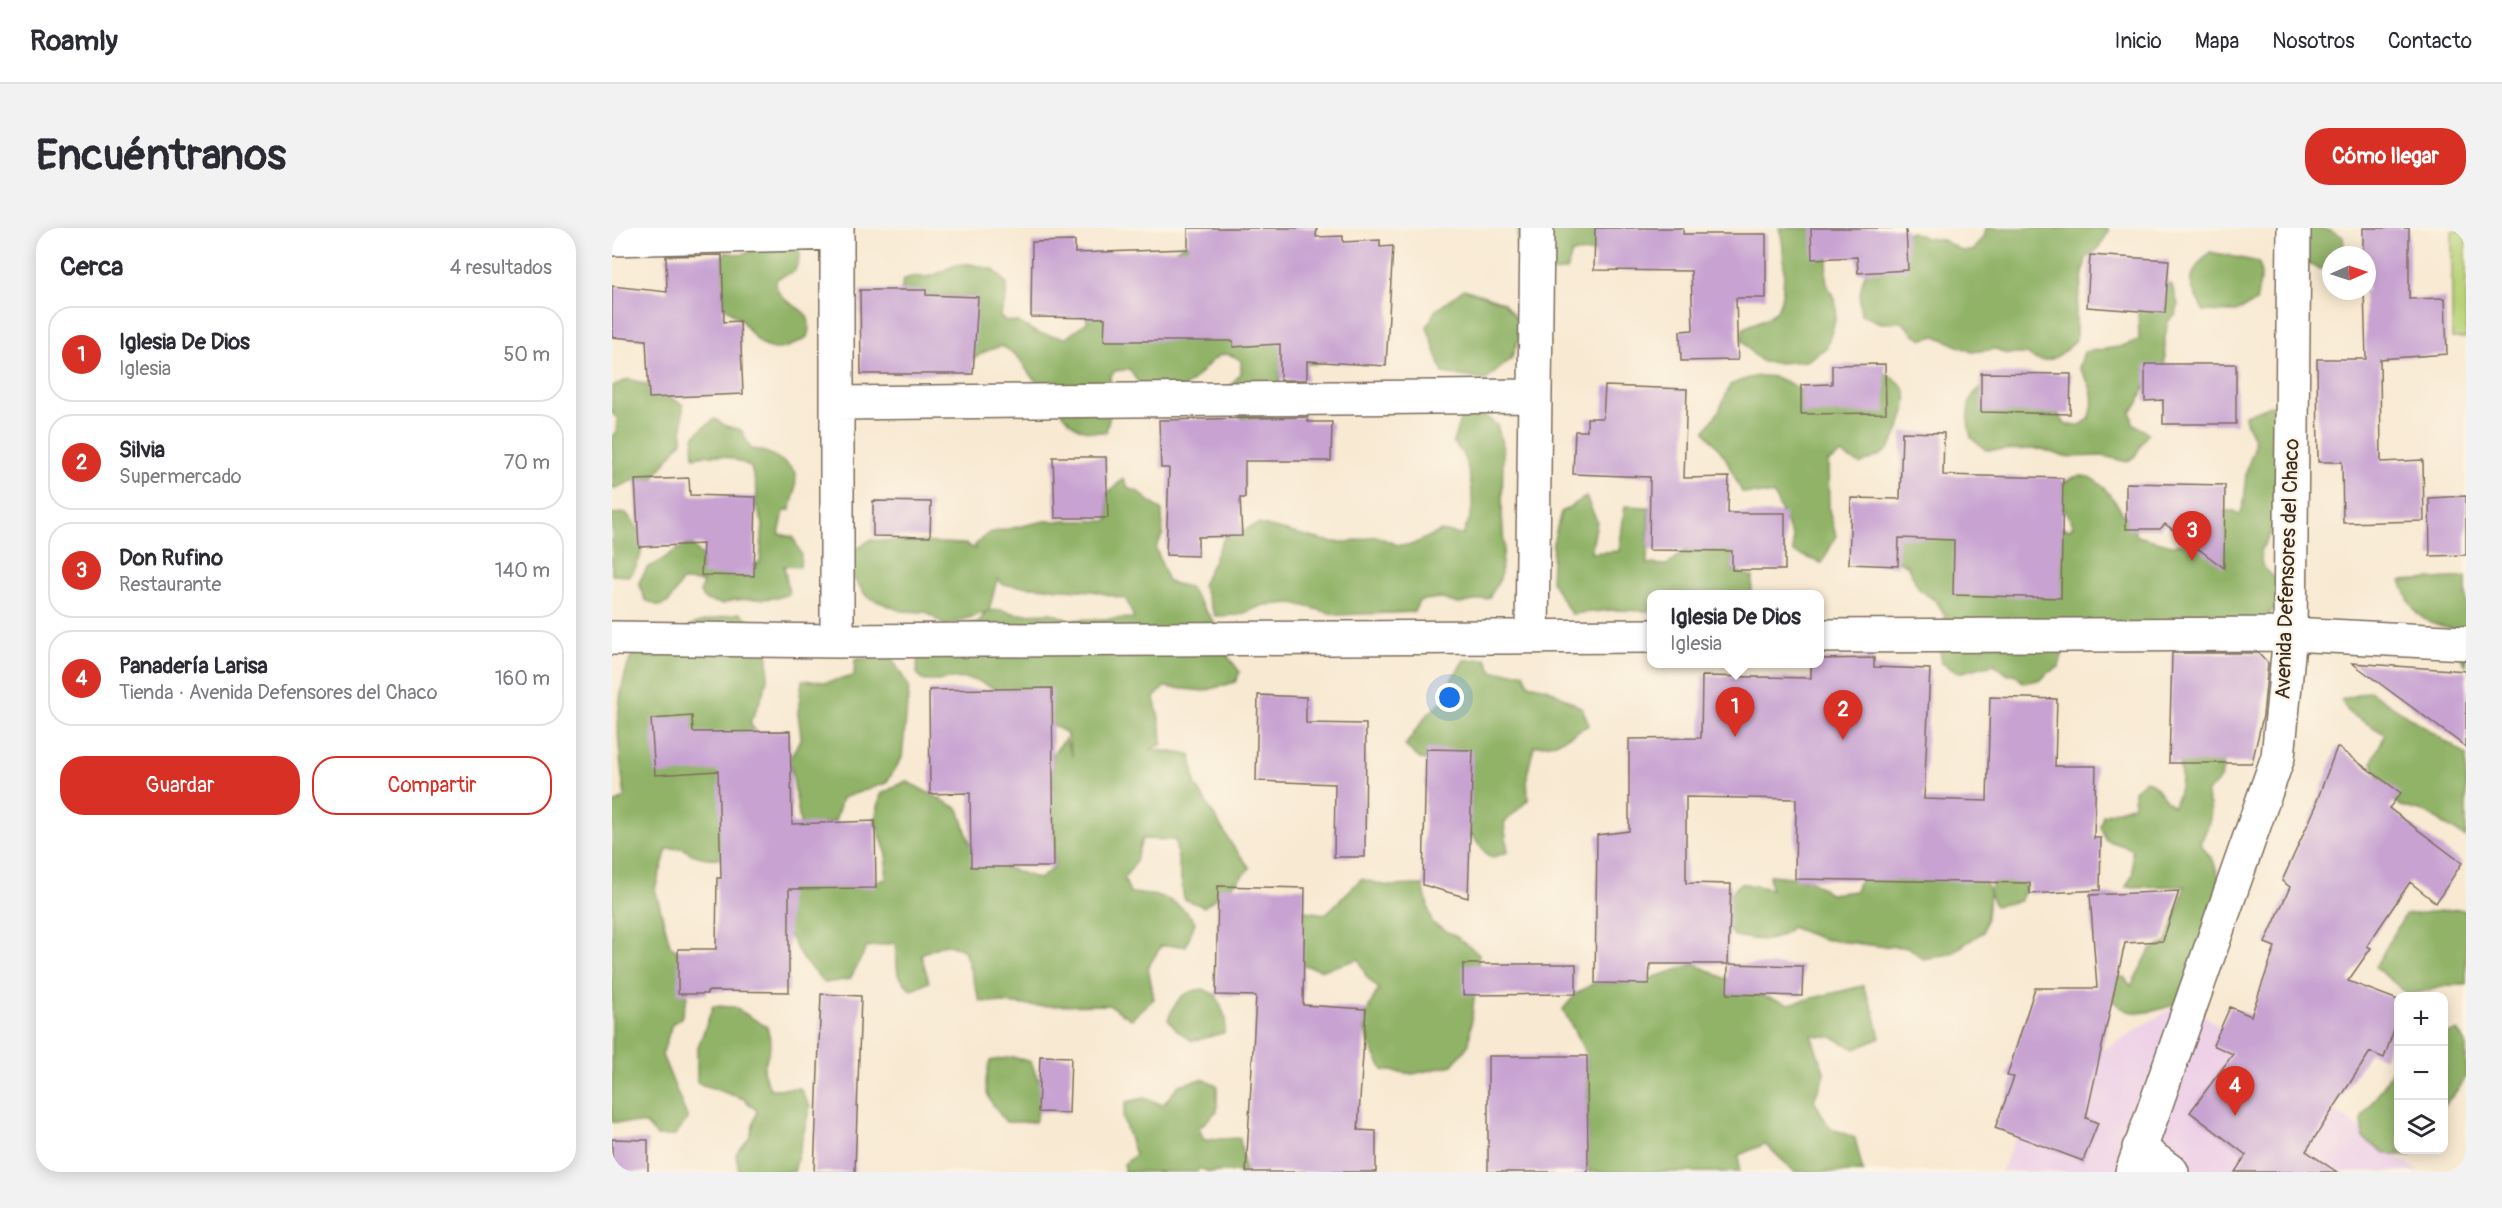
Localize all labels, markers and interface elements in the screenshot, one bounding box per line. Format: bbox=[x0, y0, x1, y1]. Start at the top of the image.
text: Roamly bbox=[30, 24, 118, 59]
text: Inicio bbox=[2115, 28, 2162, 55]
text: Mapa bbox=[2195, 28, 2239, 55]
text: Nosotros bbox=[2272, 28, 2355, 55]
text: Contacto bbox=[2388, 28, 2472, 55]
button: Cómo llegar bbox=[2305, 128, 2466, 185]
text: Encuéntranos bbox=[36, 130, 286, 182]
north arrow bbox=[2322, 246, 2376, 300]
text: Cerca bbox=[60, 251, 123, 283]
text: 4 resultados bbox=[450, 255, 552, 280]
text: Iglesia De Dios bbox=[119, 328, 250, 356]
text: 1 bbox=[78, 342, 85, 367]
text: 50 m bbox=[503, 342, 550, 367]
text: Iglesia bbox=[119, 356, 171, 381]
text: Silvia bbox=[119, 436, 165, 464]
street label: Avenida Defensores del Chaco bbox=[2269, 438, 2306, 700]
text: 2 bbox=[76, 450, 87, 475]
text: 70 m bbox=[504, 450, 550, 475]
text: Supermercado bbox=[119, 464, 242, 489]
pin: 3 bbox=[2172, 512, 2212, 561]
text: Don Rufino bbox=[119, 544, 223, 572]
text: 3 bbox=[76, 558, 87, 583]
text: 140 m bbox=[495, 558, 550, 583]
text: Restaurante bbox=[119, 572, 221, 597]
popup bbox=[1647, 590, 1824, 668]
text: Iglesia De Dios bbox=[1670, 603, 1801, 631]
text: Iglesia bbox=[1670, 631, 1722, 656]
text: Panadería Larisa bbox=[119, 652, 268, 680]
text: 4 bbox=[76, 666, 87, 691]
text: 160 m bbox=[495, 666, 550, 691]
text: Tienda · Avenida Defensores del Chaco bbox=[119, 680, 437, 705]
your location bbox=[1435, 683, 1464, 712]
pin: 1 bbox=[1716, 688, 1754, 737]
pin: 2 bbox=[1824, 690, 1862, 740]
button: Guardar bbox=[60, 756, 300, 815]
button: Compartir bbox=[312, 756, 552, 815]
map controls bbox=[2394, 992, 2448, 1154]
button: + bbox=[2394, 992, 2448, 1046]
button: − bbox=[2394, 1046, 2448, 1100]
pin: 4 bbox=[2216, 1066, 2254, 1116]
button: layers bbox=[2394, 1100, 2448, 1154]

